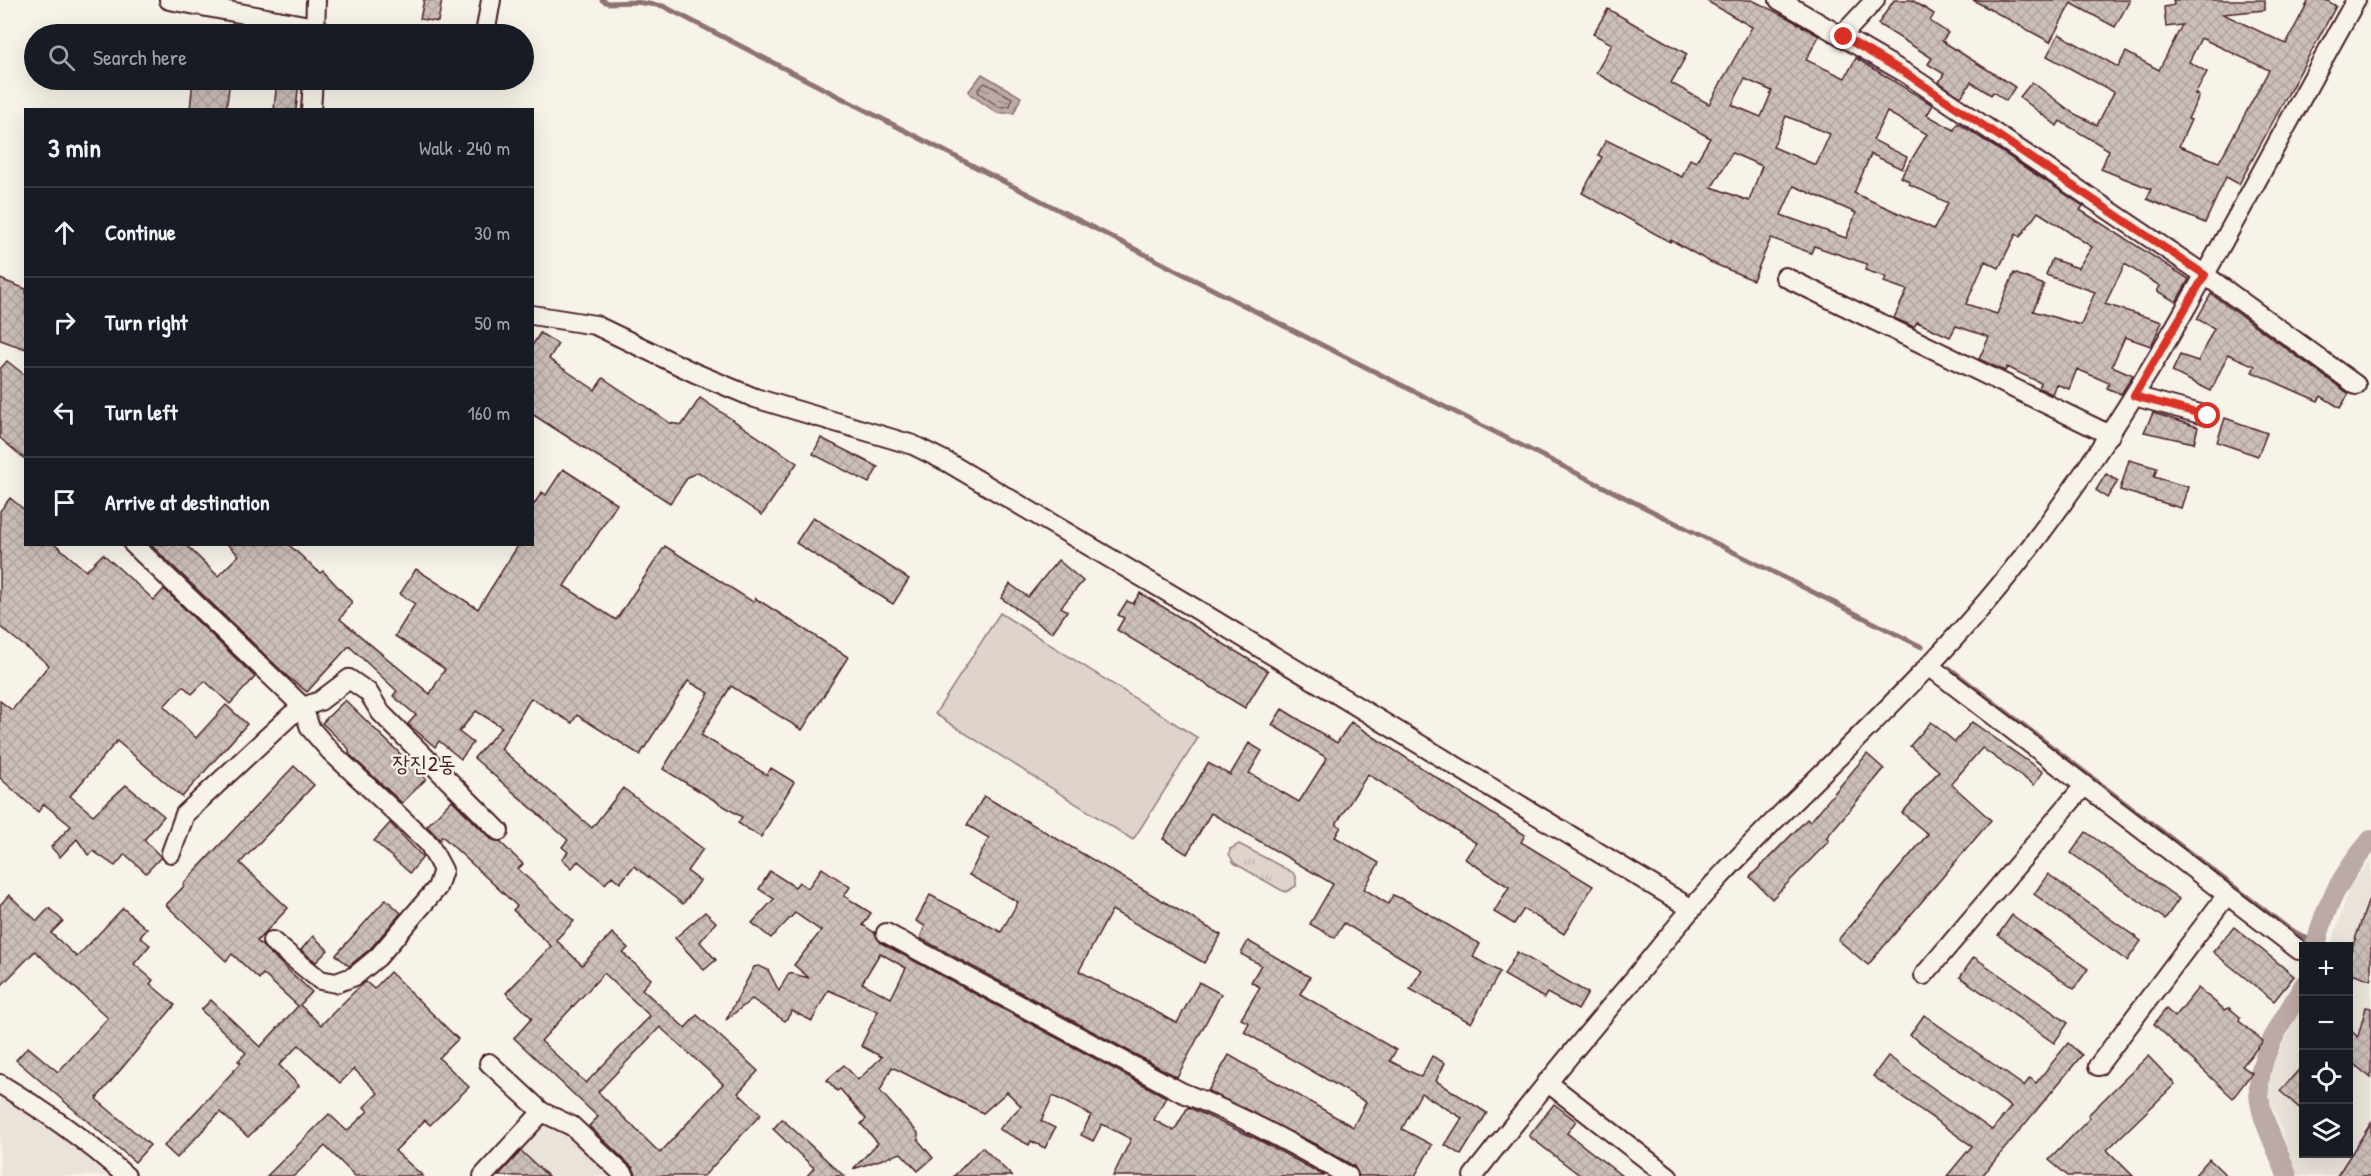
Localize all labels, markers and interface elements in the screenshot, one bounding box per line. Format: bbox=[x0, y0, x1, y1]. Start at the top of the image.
route end bbox=[1830, 23, 1856, 49]
search box bbox=[24, 24, 534, 90]
icon: search bbox=[45, 41, 78, 74]
text: Search here bbox=[93, 42, 187, 72]
text: 3 min bbox=[48, 130, 101, 165]
text: Walk · 240 m bbox=[419, 134, 510, 161]
icon: ahead bbox=[48, 216, 81, 249]
text: Continue bbox=[105, 217, 176, 247]
text: 30 m bbox=[474, 219, 510, 246]
icon: right bbox=[48, 306, 81, 339]
text: Turn right bbox=[105, 307, 188, 337]
text: 50 m bbox=[474, 309, 510, 336]
icon: left bbox=[48, 396, 81, 429]
text: Turn left bbox=[105, 397, 178, 427]
text: 160 m bbox=[468, 399, 510, 426]
route start bbox=[2194, 402, 2220, 428]
icon: arrive bbox=[48, 486, 81, 519]
text: Arrive at destination bbox=[105, 487, 270, 517]
district label: 장진2동 bbox=[392, 748, 456, 778]
map controls bbox=[2299, 942, 2353, 1158]
button: + bbox=[2299, 942, 2353, 996]
button: − bbox=[2299, 996, 2353, 1050]
button: locate bbox=[2299, 1050, 2353, 1104]
button: layers bbox=[2299, 1104, 2353, 1158]

